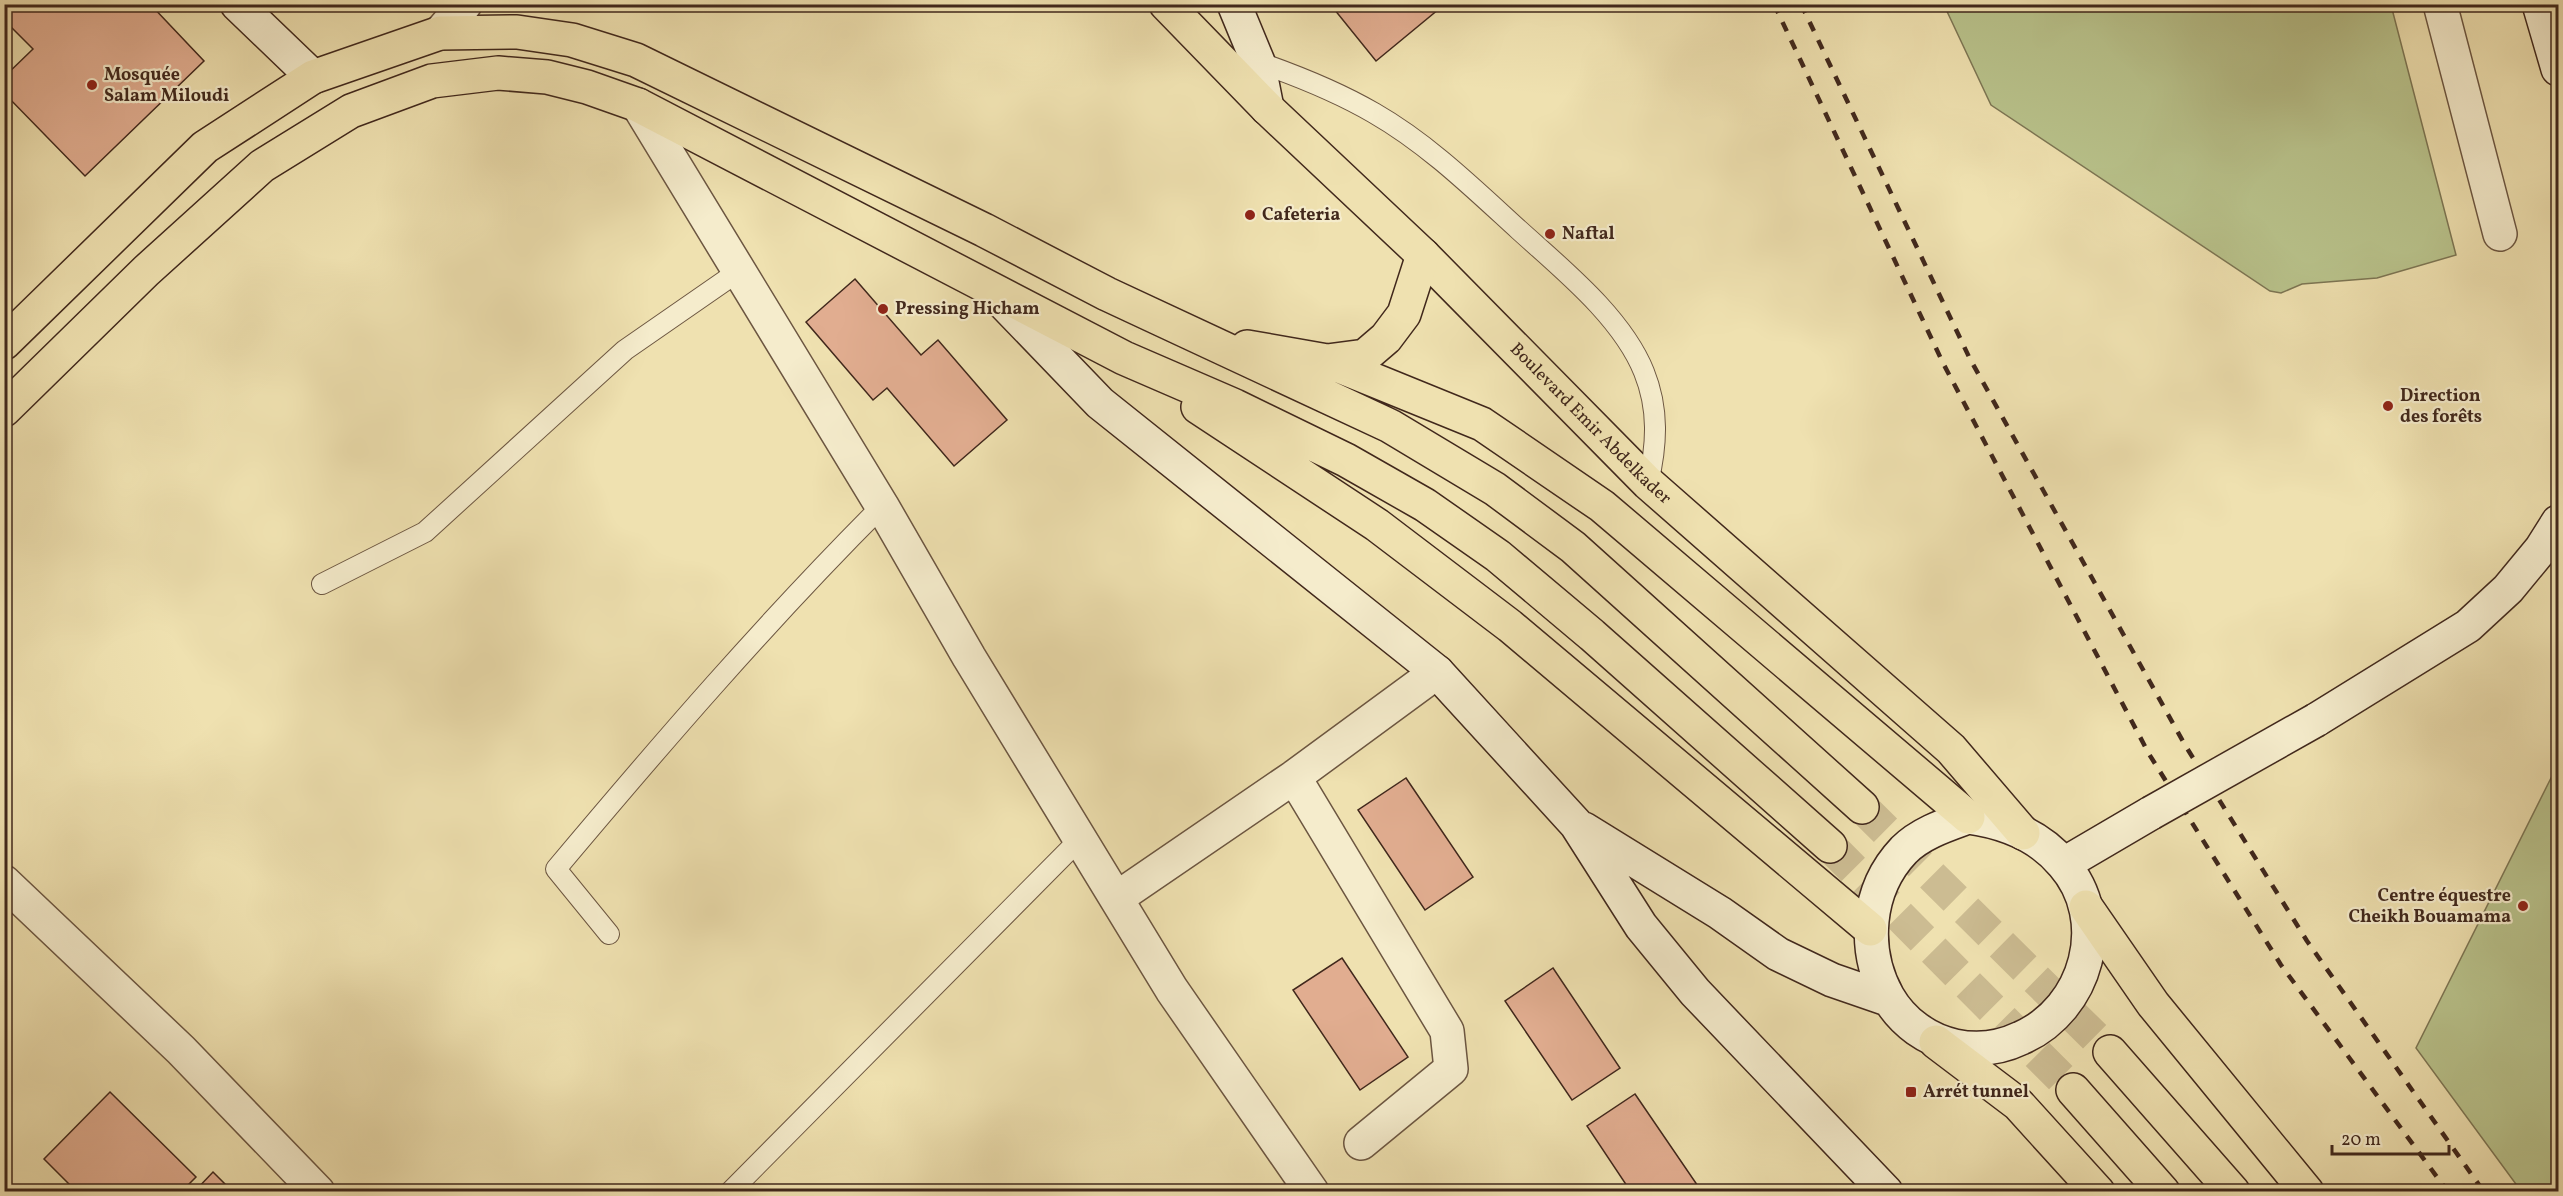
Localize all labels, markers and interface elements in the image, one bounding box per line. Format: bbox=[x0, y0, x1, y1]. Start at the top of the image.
place label: Mosquée Salam Miloudi bbox=[104, 63, 229, 109]
marker: Mosquée Salam Miloudi bbox=[85, 78, 99, 92]
place label: Cafeteria bbox=[1262, 203, 1340, 228]
marker: Cafeteria bbox=[1243, 208, 1257, 222]
place label: Naftal bbox=[1562, 222, 1615, 247]
marker: Naftal bbox=[1543, 227, 1557, 241]
place label: Pressing Hicham bbox=[895, 297, 1040, 322]
marker: Pressing Hicham bbox=[876, 302, 890, 316]
street label: Boulevard Emir Abdelkader bbox=[1504, 337, 1677, 511]
place label: Direction des forêts bbox=[2400, 384, 2482, 430]
marker: Direction des forêts bbox=[2381, 399, 2395, 413]
place label: Centre équestre Cheikh Bouamama bbox=[2349, 884, 2511, 930]
marker: Centre équestre Cheikh Bouamama bbox=[2516, 899, 2530, 913]
place label: Arrét tunnel bbox=[1923, 1080, 2029, 1105]
marker: Arrét tunnel bbox=[1904, 1085, 1918, 1099]
scale bar bbox=[2332, 1118, 2449, 1156]
text: 20 m bbox=[2341, 1128, 2381, 1153]

